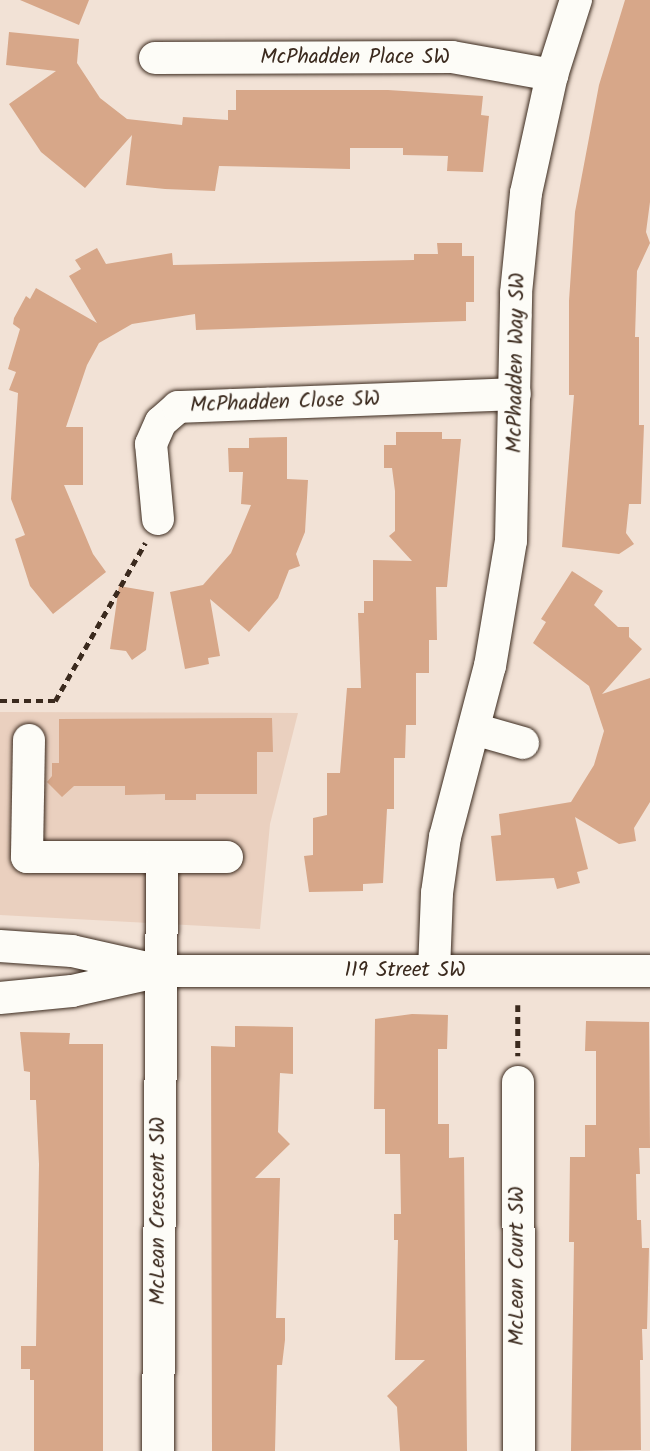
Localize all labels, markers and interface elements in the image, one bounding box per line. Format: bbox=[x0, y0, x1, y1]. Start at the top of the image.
street label: McPhadden Place SW bbox=[260, 45, 450, 71]
street label: McPhadden Way SW bbox=[503, 273, 531, 453]
street label: McPhadden Close SW bbox=[190, 387, 380, 419]
street label: 119 Street SW bbox=[344, 958, 466, 984]
street label: McLean Crescent SW bbox=[146, 1117, 172, 1305]
street label: McLean Court SW bbox=[505, 1186, 531, 1346]

